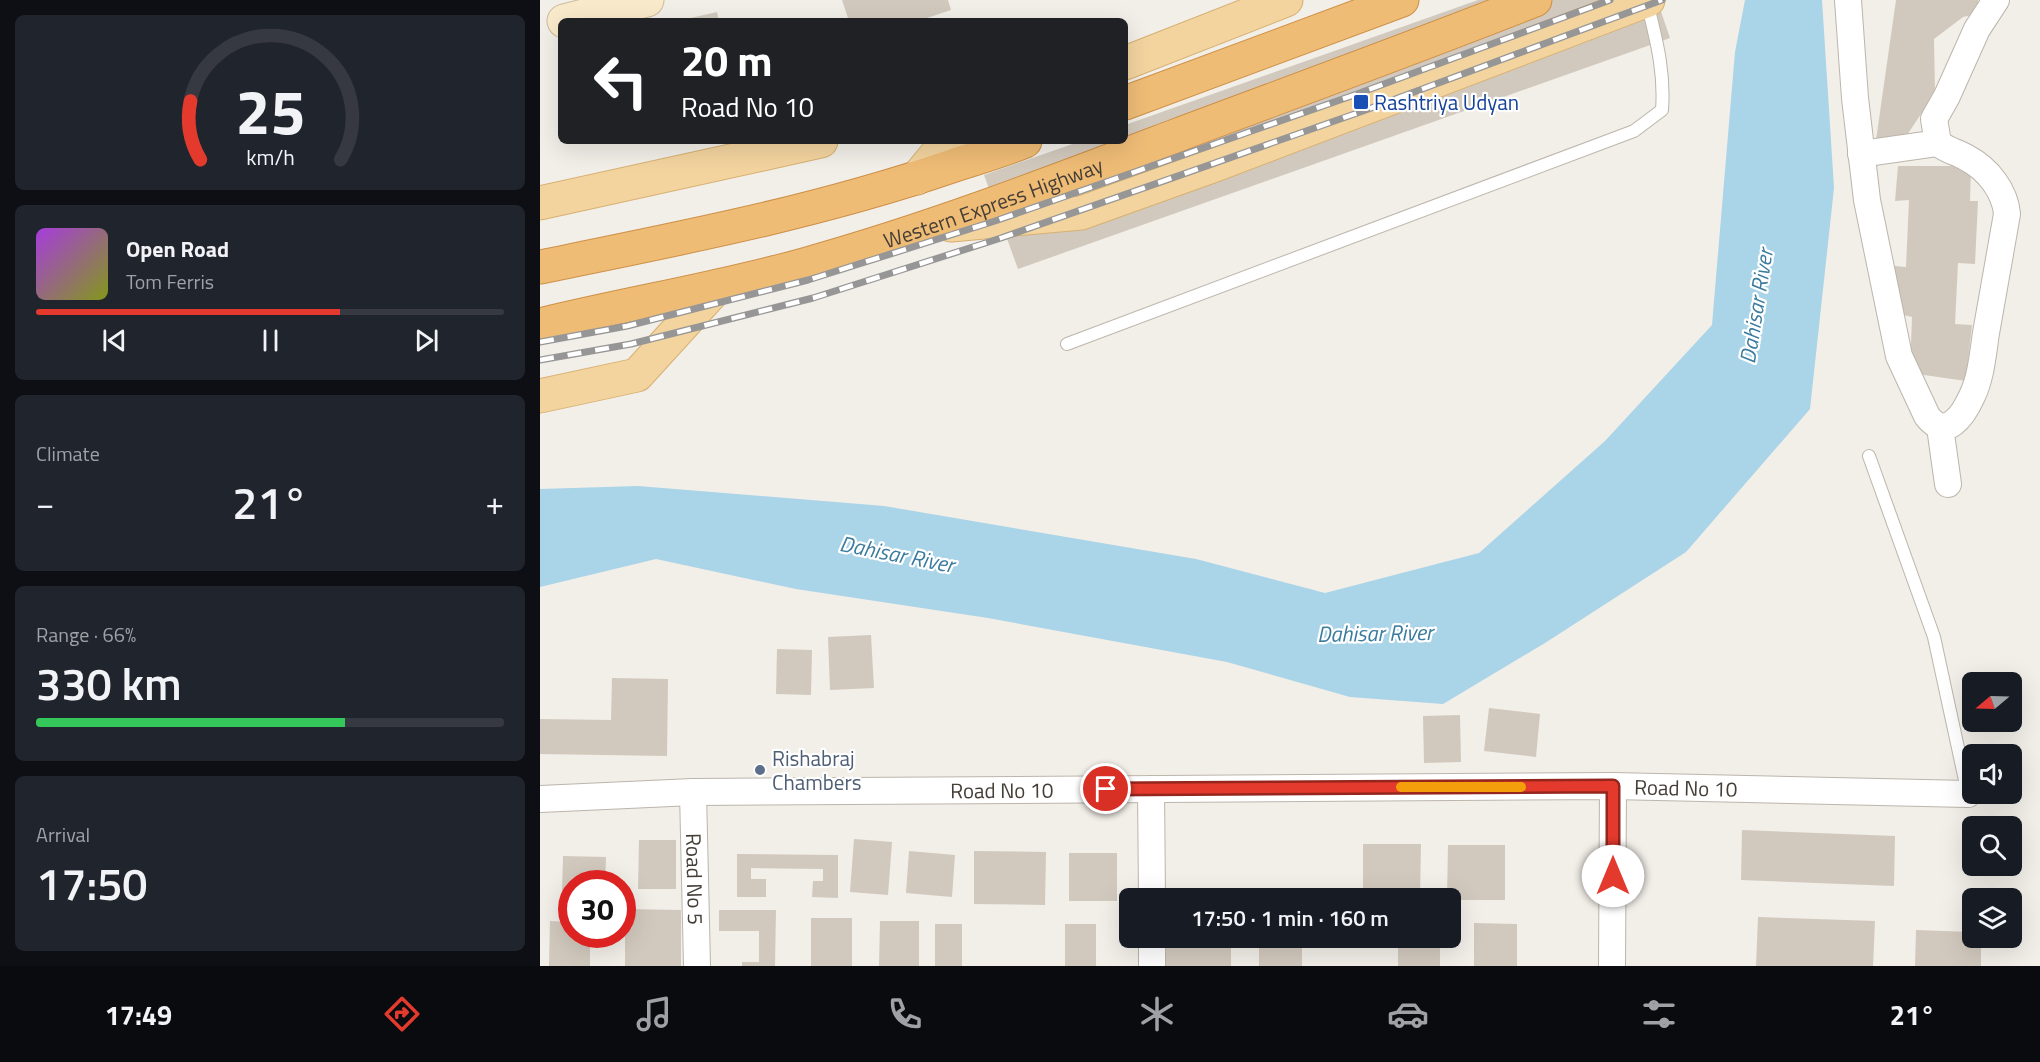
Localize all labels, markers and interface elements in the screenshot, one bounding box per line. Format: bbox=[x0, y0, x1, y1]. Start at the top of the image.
text: 20 m bbox=[681, 28, 773, 92]
icon: left bbox=[582, 42, 660, 120]
text: 25 bbox=[235, 63, 305, 158]
text: Road No 10 bbox=[681, 86, 814, 127]
place label: Rashtriya Udyan bbox=[1374, 86, 1519, 118]
marker: Rashtriya Udyan bbox=[1352, 93, 1370, 111]
text: km/h bbox=[246, 141, 294, 173]
street label: Western Express Highway bbox=[879, 149, 1108, 256]
text: Open Road bbox=[126, 232, 229, 266]
water label: Dahisar River bbox=[1730, 243, 1782, 366]
text: Tom Ferris bbox=[126, 266, 214, 297]
icon: previous bbox=[98, 324, 131, 357]
icon: pause bbox=[254, 324, 287, 357]
icon: next bbox=[410, 324, 443, 357]
text: Climate bbox=[36, 438, 100, 469]
text: 21° bbox=[232, 468, 308, 536]
text: − bbox=[36, 478, 54, 528]
text: + bbox=[486, 478, 504, 528]
water label: Dahisar River bbox=[837, 526, 960, 582]
water label: Dahisar River bbox=[1317, 615, 1436, 651]
text: Range · 66% bbox=[36, 619, 136, 650]
text: 330 km bbox=[36, 649, 182, 717]
north arrow bbox=[1962, 672, 2022, 732]
map controls bbox=[1962, 672, 2022, 948]
place label: Rishabraj Chambers bbox=[772, 742, 861, 798]
button: sound bbox=[1962, 744, 2022, 804]
marker: Rishabraj Chambers bbox=[753, 763, 767, 777]
pin bbox=[1080, 763, 1131, 814]
street label: Road No 10 bbox=[1634, 770, 1738, 805]
icon: arrive bbox=[1089, 772, 1122, 805]
street label: Road No 10 bbox=[950, 774, 1054, 806]
button: search bbox=[1962, 816, 2022, 876]
text: Arrival bbox=[36, 819, 90, 850]
street label: Road No 5 bbox=[678, 833, 712, 925]
position arrow bbox=[1581, 844, 1645, 908]
text: 17:50 bbox=[36, 849, 148, 917]
speed limit sign: 30 bbox=[558, 870, 636, 948]
button: layers bbox=[1962, 888, 2022, 948]
text: 17:50 · 1 min · 160 m bbox=[1191, 901, 1389, 935]
icon: directions bbox=[381, 993, 423, 1035]
icon: music bbox=[633, 993, 675, 1035]
icon: phone bbox=[884, 993, 926, 1035]
icon: climate bbox=[1136, 993, 1178, 1035]
icon: car bbox=[1387, 993, 1429, 1035]
icon: filters bbox=[1638, 993, 1680, 1035]
text: 17:49 bbox=[105, 994, 172, 1035]
text: 21° bbox=[1890, 994, 1935, 1035]

